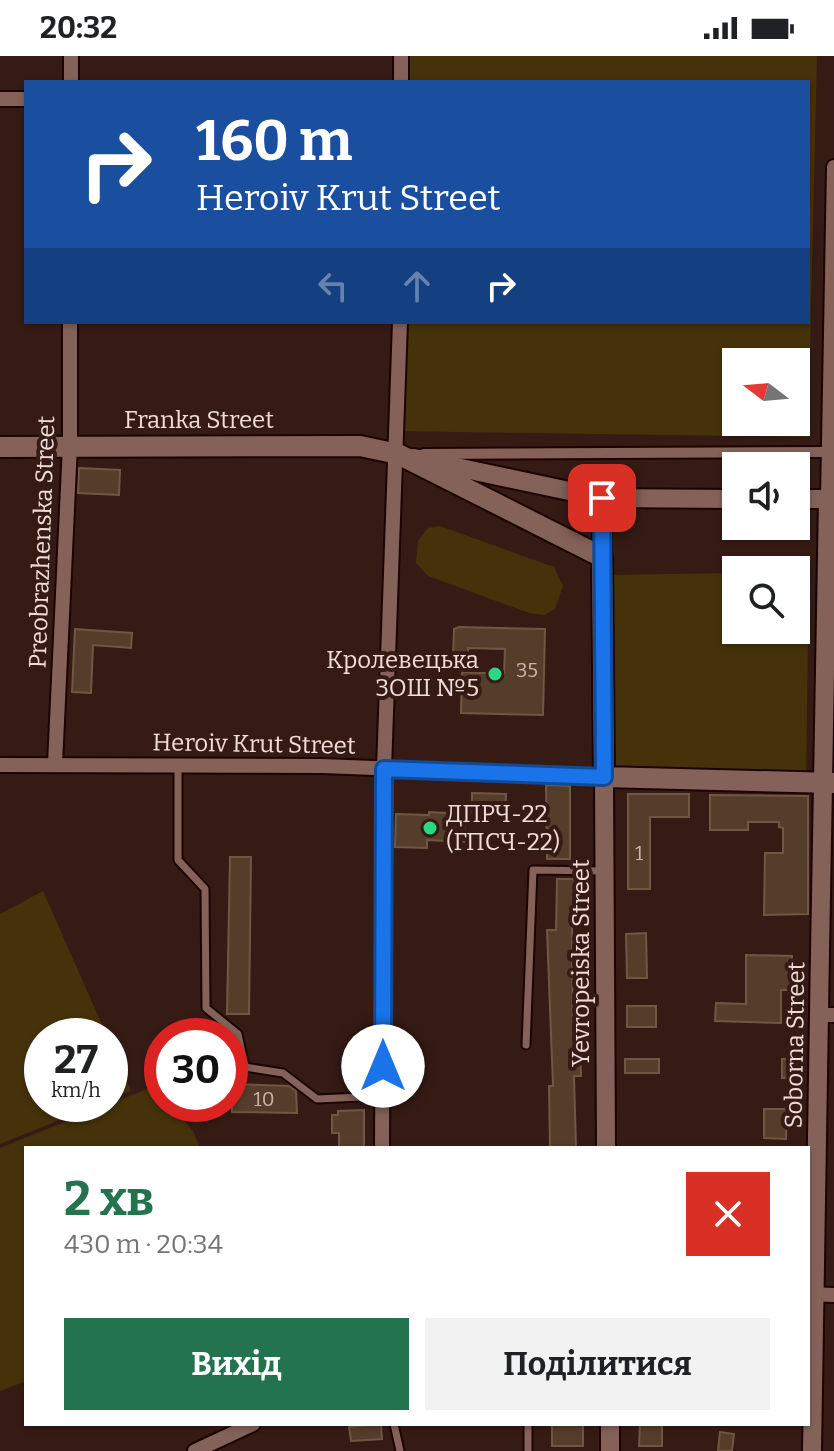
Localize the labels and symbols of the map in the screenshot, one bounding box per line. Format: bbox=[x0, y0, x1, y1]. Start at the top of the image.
north arrow bbox=[722, 348, 810, 436]
street label: Franka Street bbox=[124, 406, 274, 434]
street label: Preobrazhenska Street bbox=[24, 415, 60, 669]
pin bbox=[568, 464, 636, 532]
place label: Кролевецька ЗОШ №5 bbox=[326, 646, 479, 702]
house number: 35 bbox=[516, 658, 538, 682]
marker: Кролевецька ЗОШ №5 bbox=[486, 665, 504, 683]
street label: Heroiv Krut Street bbox=[152, 728, 356, 760]
place label: ДПРЧ-22 (ГПСЧ-22) bbox=[446, 800, 560, 856]
marker: ДПРЧ-22 (ГПСЧ-22) bbox=[421, 819, 439, 837]
house number: 1 bbox=[635, 841, 643, 865]
street label: Yevropeiska Street bbox=[567, 859, 595, 1067]
street label: Soborna Street bbox=[780, 961, 810, 1129]
speed limit sign: 30 bbox=[144, 1018, 248, 1122]
position arrow bbox=[341, 1024, 425, 1108]
house number: 10 bbox=[254, 1087, 274, 1111]

